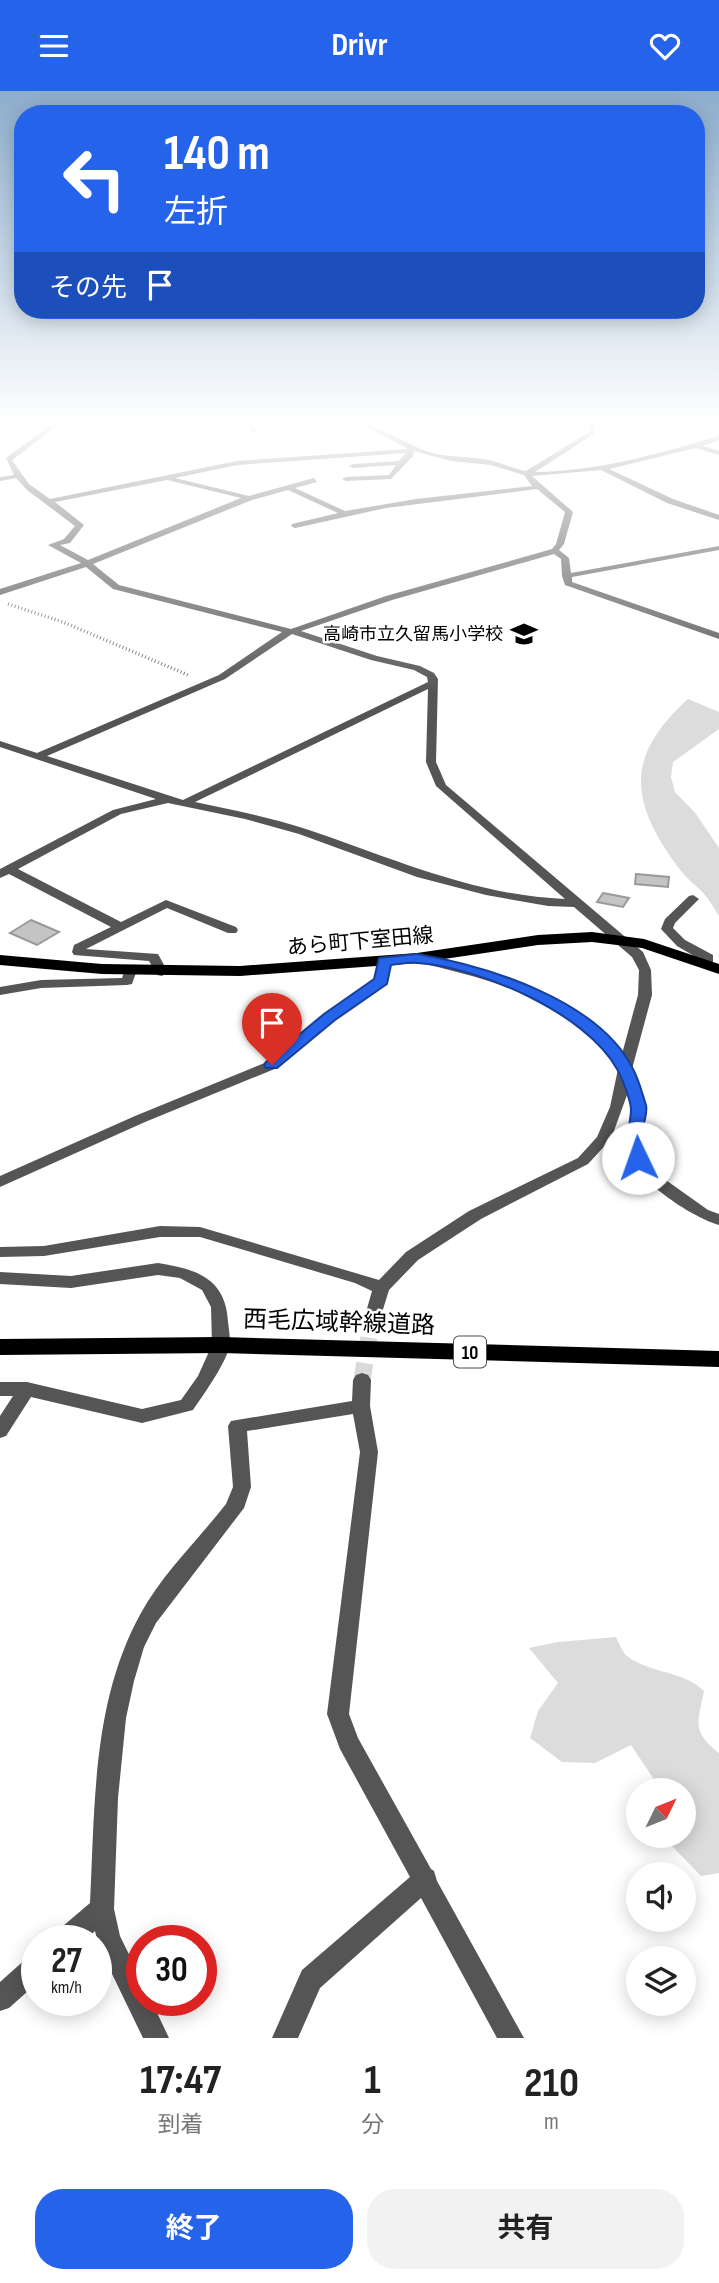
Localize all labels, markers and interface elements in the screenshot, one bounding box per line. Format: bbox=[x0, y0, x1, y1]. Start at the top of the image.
text: Drivr bbox=[331, 26, 388, 65]
icon: menu bbox=[35, 27, 73, 65]
icon: heart bbox=[646, 27, 684, 65]
text: 140 m bbox=[164, 125, 270, 184]
icon: left bbox=[49, 133, 140, 224]
text: 左折 bbox=[164, 193, 228, 232]
icon: arrive bbox=[141, 266, 179, 304]
text: その先 bbox=[49, 273, 127, 304]
school or university icon: 高崎市立久留馬小学校 bbox=[509, 619, 539, 649]
place label: 高崎市立久留馬小学校 bbox=[323, 624, 503, 645]
street label: あら町下室田線 bbox=[286, 923, 434, 960]
pin bbox=[242, 993, 302, 1065]
icon: arrive bbox=[253, 1004, 291, 1042]
position arrow bbox=[601, 1121, 675, 1195]
street label: 西毛広域幹線道路 bbox=[243, 1305, 435, 1340]
road number: 10 bbox=[454, 1337, 486, 1367]
north arrow bbox=[626, 1778, 696, 1848]
map controls bbox=[626, 1778, 696, 2016]
button: sound bbox=[626, 1862, 696, 1932]
speed limit sign: 30 bbox=[126, 1925, 217, 2016]
text: 27 bbox=[51, 1940, 82, 1983]
button: layers bbox=[626, 1946, 696, 2016]
text: km/h bbox=[51, 1977, 82, 1998]
text: 17:47 bbox=[140, 2055, 221, 2106]
text: 1 bbox=[364, 2055, 381, 2106]
text: 210 bbox=[524, 2058, 579, 2109]
text: m bbox=[544, 2108, 559, 2136]
text: 到着 bbox=[158, 2111, 204, 2139]
text: 分 bbox=[361, 2111, 384, 2139]
button: 終了 bbox=[35, 2189, 353, 2269]
button: 共有 bbox=[367, 2189, 684, 2269]

